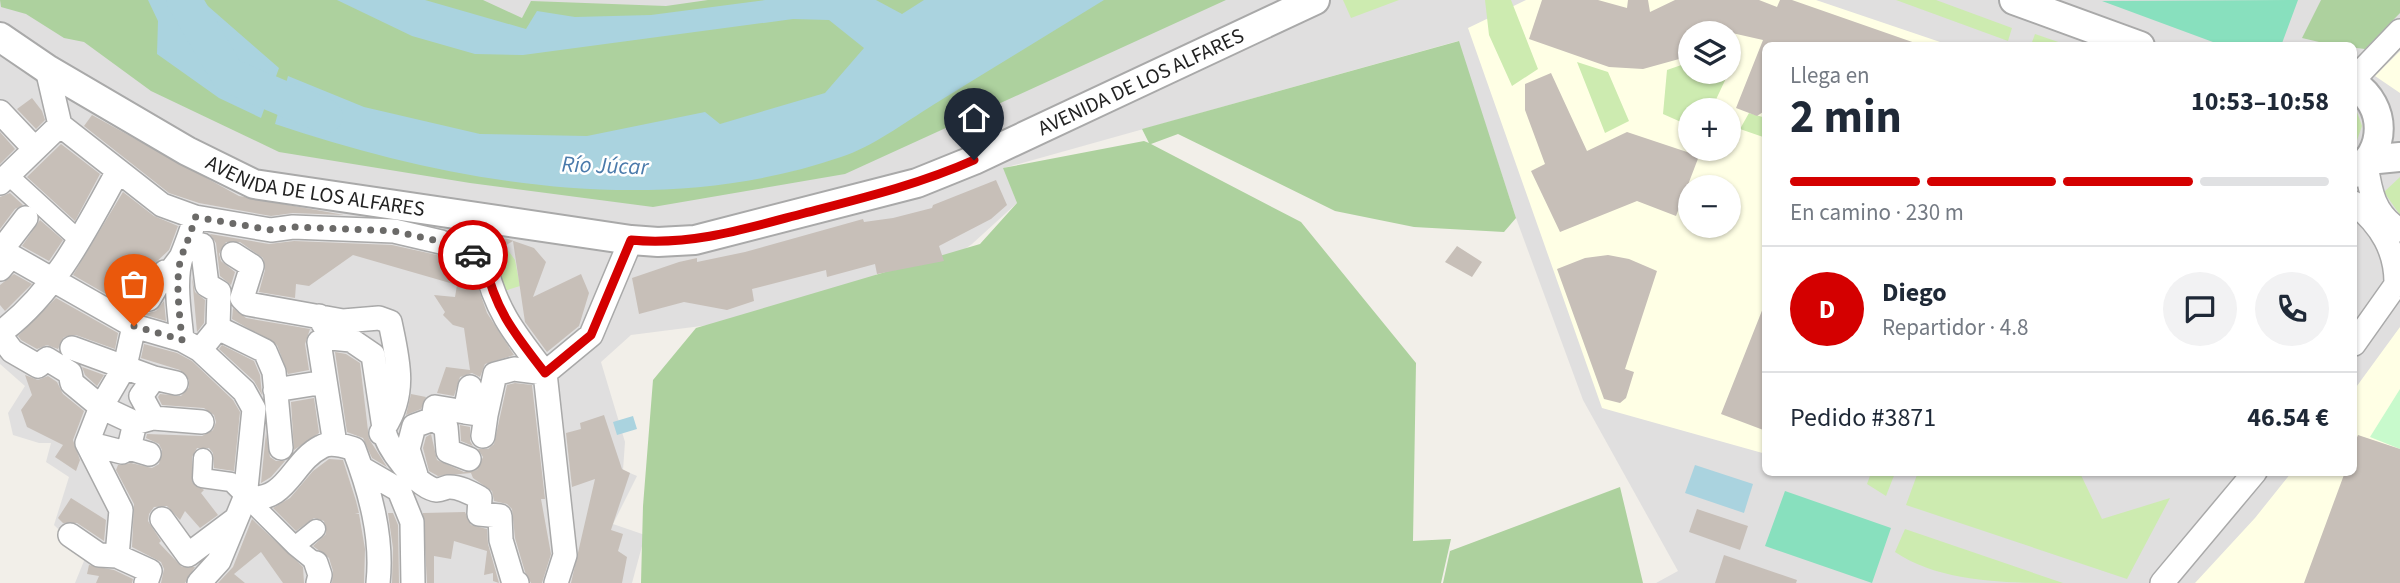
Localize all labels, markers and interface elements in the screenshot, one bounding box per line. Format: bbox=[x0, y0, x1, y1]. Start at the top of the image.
street label: AVENIDA DE LOS ALFARES bbox=[1033, 20, 1249, 143]
map controls bbox=[1678, 21, 1741, 238]
button: layers bbox=[1678, 21, 1741, 84]
text: Llega en bbox=[1790, 59, 1870, 92]
text: 10:53–10:58 bbox=[2191, 83, 2329, 120]
text: 2 min bbox=[1790, 85, 1902, 150]
pin bbox=[944, 88, 1004, 160]
button: + bbox=[1678, 98, 1741, 161]
icon: home bbox=[955, 99, 993, 137]
water label: Río Júcar bbox=[561, 147, 650, 184]
street label: AVENIDA DE LOS ALFARES bbox=[201, 148, 427, 224]
button: − bbox=[1678, 175, 1741, 238]
text: En camino · 230 m bbox=[1790, 196, 1964, 229]
courier bbox=[438, 220, 508, 290]
icon: car bbox=[454, 236, 492, 274]
pin bbox=[104, 254, 164, 326]
icon: bag bbox=[115, 265, 153, 303]
button: chat bbox=[2163, 272, 2237, 346]
button: phone bbox=[2255, 272, 2329, 346]
text: Diego bbox=[1882, 274, 1947, 311]
text: D bbox=[1819, 291, 1835, 328]
text: Repartidor · 4.8 bbox=[1882, 311, 2028, 344]
text: Pedido #3871 bbox=[1790, 399, 1936, 436]
text: 46.54 € bbox=[2247, 399, 2329, 436]

